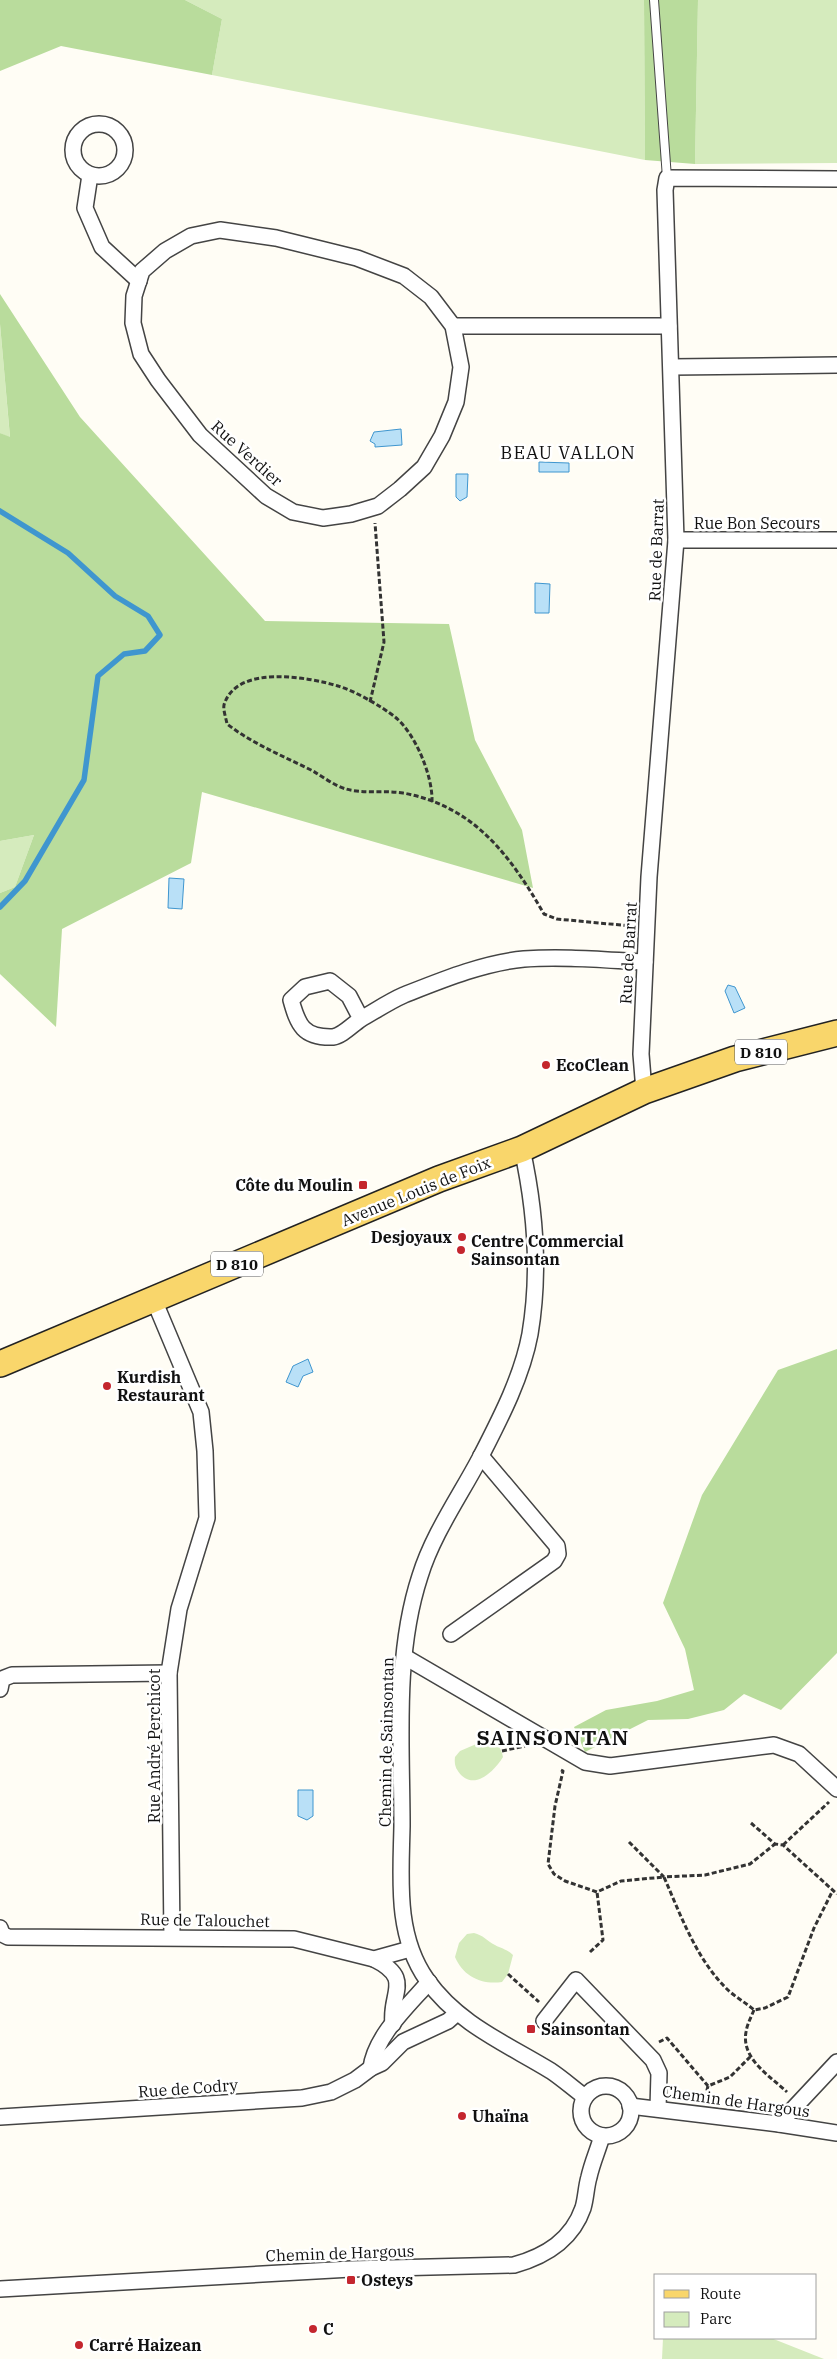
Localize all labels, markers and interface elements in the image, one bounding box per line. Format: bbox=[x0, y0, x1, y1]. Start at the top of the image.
street label: Rue Verdier bbox=[207, 416, 287, 490]
district label: BEAU VALLON bbox=[500, 441, 636, 464]
street label: Rue de Barrat bbox=[644, 498, 668, 602]
street label: Rue Bon Secours bbox=[694, 513, 820, 533]
street label: Rue de Barrat bbox=[615, 901, 641, 1005]
road number: D 810 bbox=[735, 1040, 787, 1064]
place label: EcoClean bbox=[556, 1055, 630, 1075]
marker: EcoClean bbox=[540, 1059, 552, 1071]
street label: Avenue Louis de Foix bbox=[338, 1152, 494, 1230]
place label: Côte du Moulin bbox=[235, 1175, 353, 1195]
marker: Côte du Moulin bbox=[357, 1179, 369, 1191]
place label: Desjoyaux bbox=[371, 1227, 453, 1247]
marker: Desjoyaux bbox=[456, 1231, 468, 1243]
place label: Centre Commercial Sainsontan bbox=[471, 1231, 624, 1269]
marker: Centre Commercial Sainsontan bbox=[455, 1244, 467, 1256]
road number: D 810 bbox=[211, 1252, 263, 1276]
place label: Kurdish Restaurant bbox=[117, 1367, 205, 1405]
marker: Kurdish Restaurant bbox=[101, 1380, 113, 1392]
street label: Chemin de Sainsontan bbox=[375, 1657, 397, 1827]
street label: Rue André Perchicot bbox=[144, 1668, 164, 1823]
district label: SAINSONTAN bbox=[477, 1723, 629, 1751]
street label: Rue de Talouchet bbox=[140, 1909, 270, 1931]
place label: Sainsontan bbox=[541, 2019, 630, 2039]
marker: Sainsontan bbox=[525, 2023, 537, 2035]
street label: Rue de Codry bbox=[137, 2075, 239, 2101]
street label: Chemin de Hargous bbox=[661, 2081, 811, 2121]
place label: Uhaïna bbox=[472, 2106, 529, 2126]
marker: Uhaïna bbox=[456, 2110, 468, 2122]
street label: Chemin de Hargous bbox=[265, 2240, 415, 2266]
place label: Osteys bbox=[361, 2270, 413, 2290]
marker: Osteys bbox=[345, 2274, 357, 2286]
legend bbox=[654, 2274, 817, 2339]
text: Route bbox=[700, 2284, 741, 2303]
text: Parc bbox=[700, 2309, 732, 2328]
place label: C bbox=[323, 2319, 334, 2339]
marker: C bbox=[307, 2323, 319, 2335]
place label: Carré Haizean bbox=[89, 2335, 202, 2355]
marker: Carré Haizean bbox=[73, 2339, 85, 2351]

